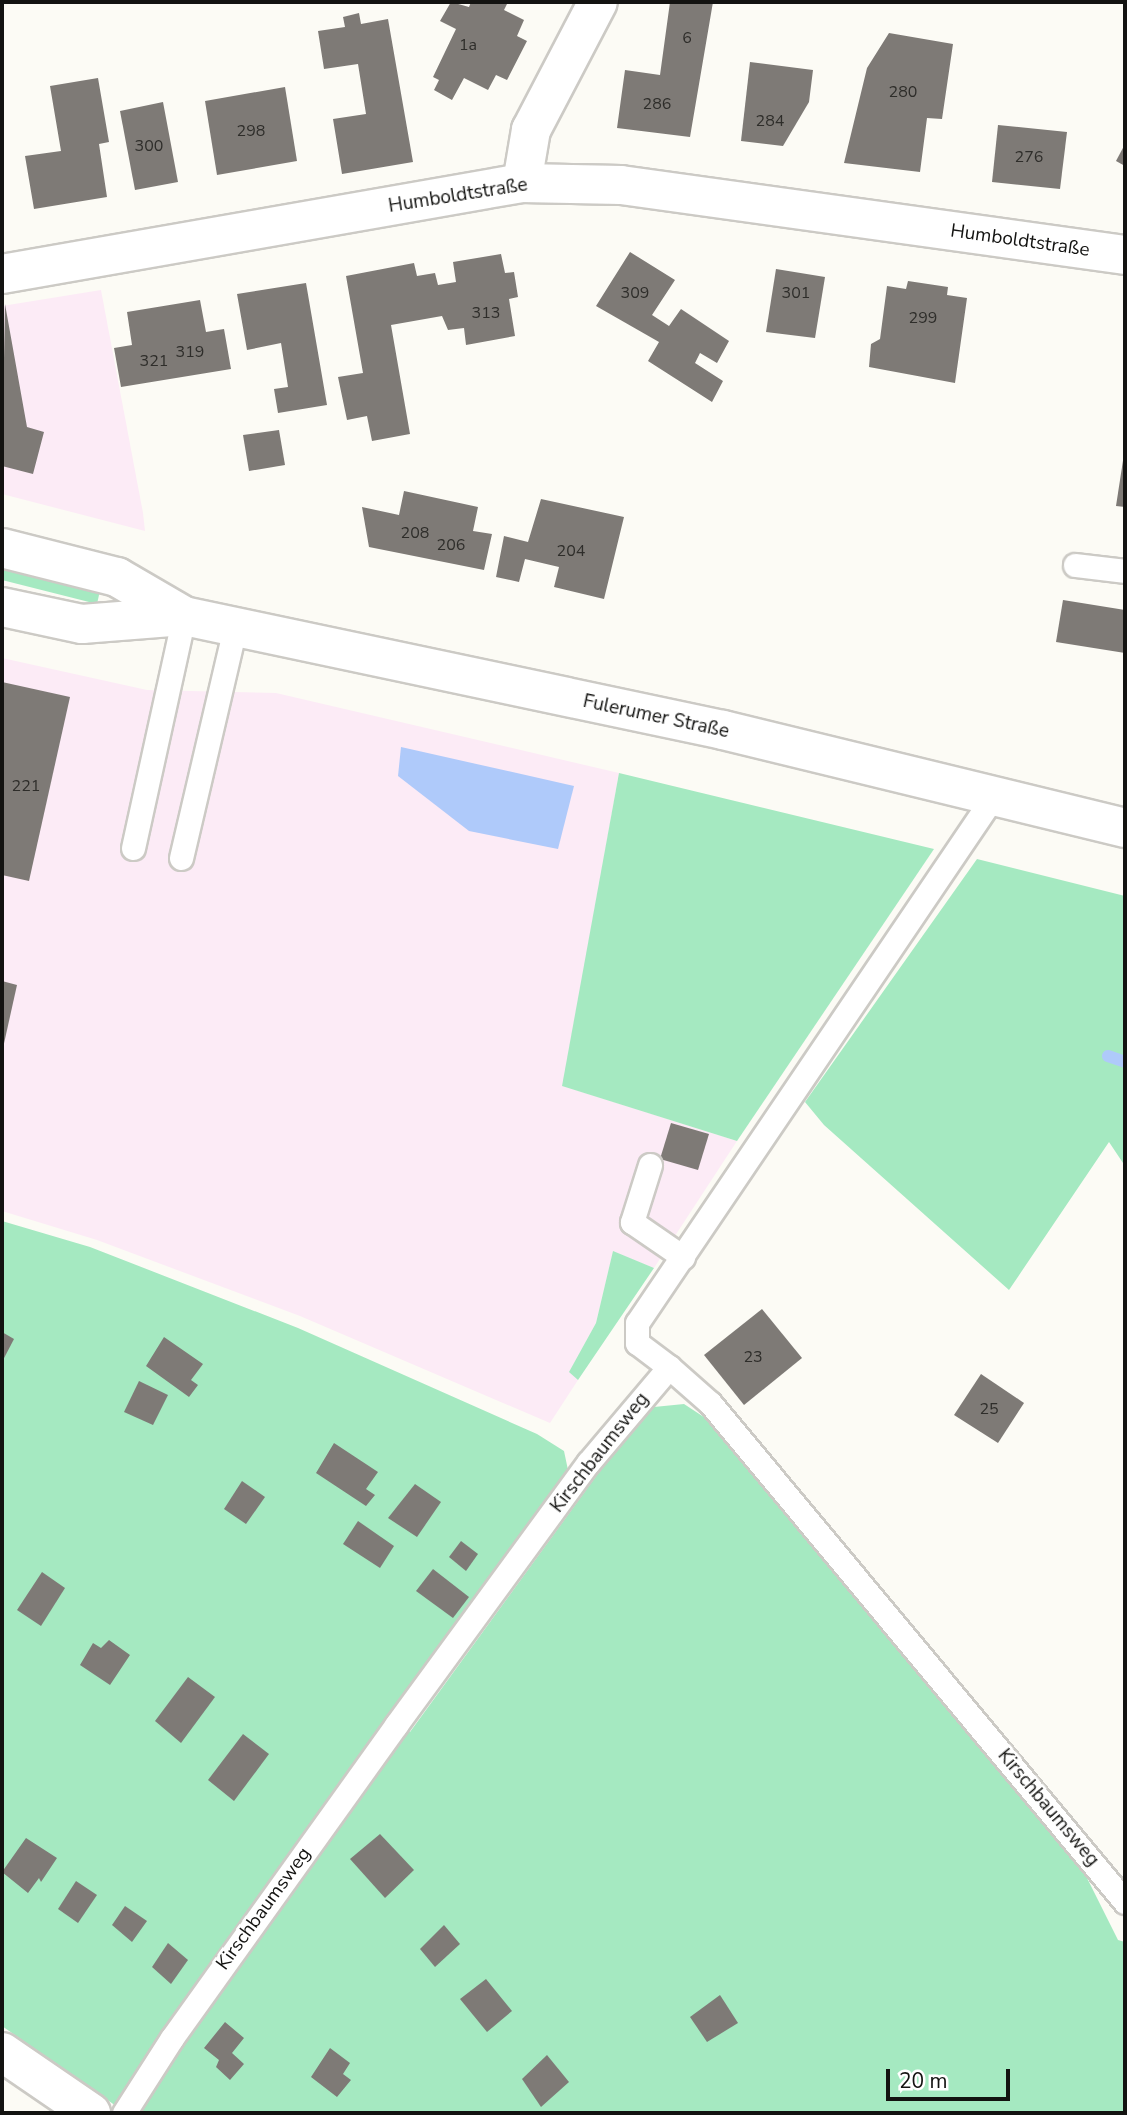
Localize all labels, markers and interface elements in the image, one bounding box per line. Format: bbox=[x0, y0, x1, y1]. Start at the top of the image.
house number: 6 bbox=[682, 28, 692, 48]
house number: 1a bbox=[459, 35, 477, 55]
house number: 280 bbox=[889, 82, 917, 102]
house number: 286 bbox=[643, 94, 671, 114]
house number: 284 bbox=[756, 111, 784, 131]
house number: 298 bbox=[237, 121, 265, 141]
house number: 300 bbox=[135, 136, 163, 156]
house number: 276 bbox=[1015, 147, 1043, 167]
street label: Humboldtstraße bbox=[387, 174, 529, 218]
street label: Humboldtstraße bbox=[949, 220, 1091, 262]
house number: 309 bbox=[621, 283, 649, 303]
house number: 301 bbox=[782, 283, 810, 303]
house number: 313 bbox=[472, 303, 500, 323]
house number: 299 bbox=[909, 308, 937, 328]
house number: 319 bbox=[176, 342, 204, 362]
house number: 321 bbox=[140, 351, 168, 371]
house number: 208 bbox=[401, 523, 429, 543]
house number: 206 bbox=[437, 535, 465, 555]
house number: 204 bbox=[557, 541, 585, 561]
street label: Fulerumer Straße bbox=[581, 690, 731, 744]
house number: 221 bbox=[12, 776, 40, 796]
house number: 23 bbox=[743, 1347, 763, 1367]
street label: Kirschbaumsweg bbox=[546, 1389, 654, 1517]
house number: 25 bbox=[979, 1399, 999, 1419]
street label: Kirschbaumsweg bbox=[992, 1745, 1104, 1871]
street label: Kirschbaumsweg bbox=[212, 1843, 316, 1975]
scale bar bbox=[889, 2056, 1013, 2100]
text: 20 m bbox=[899, 2067, 948, 2095]

